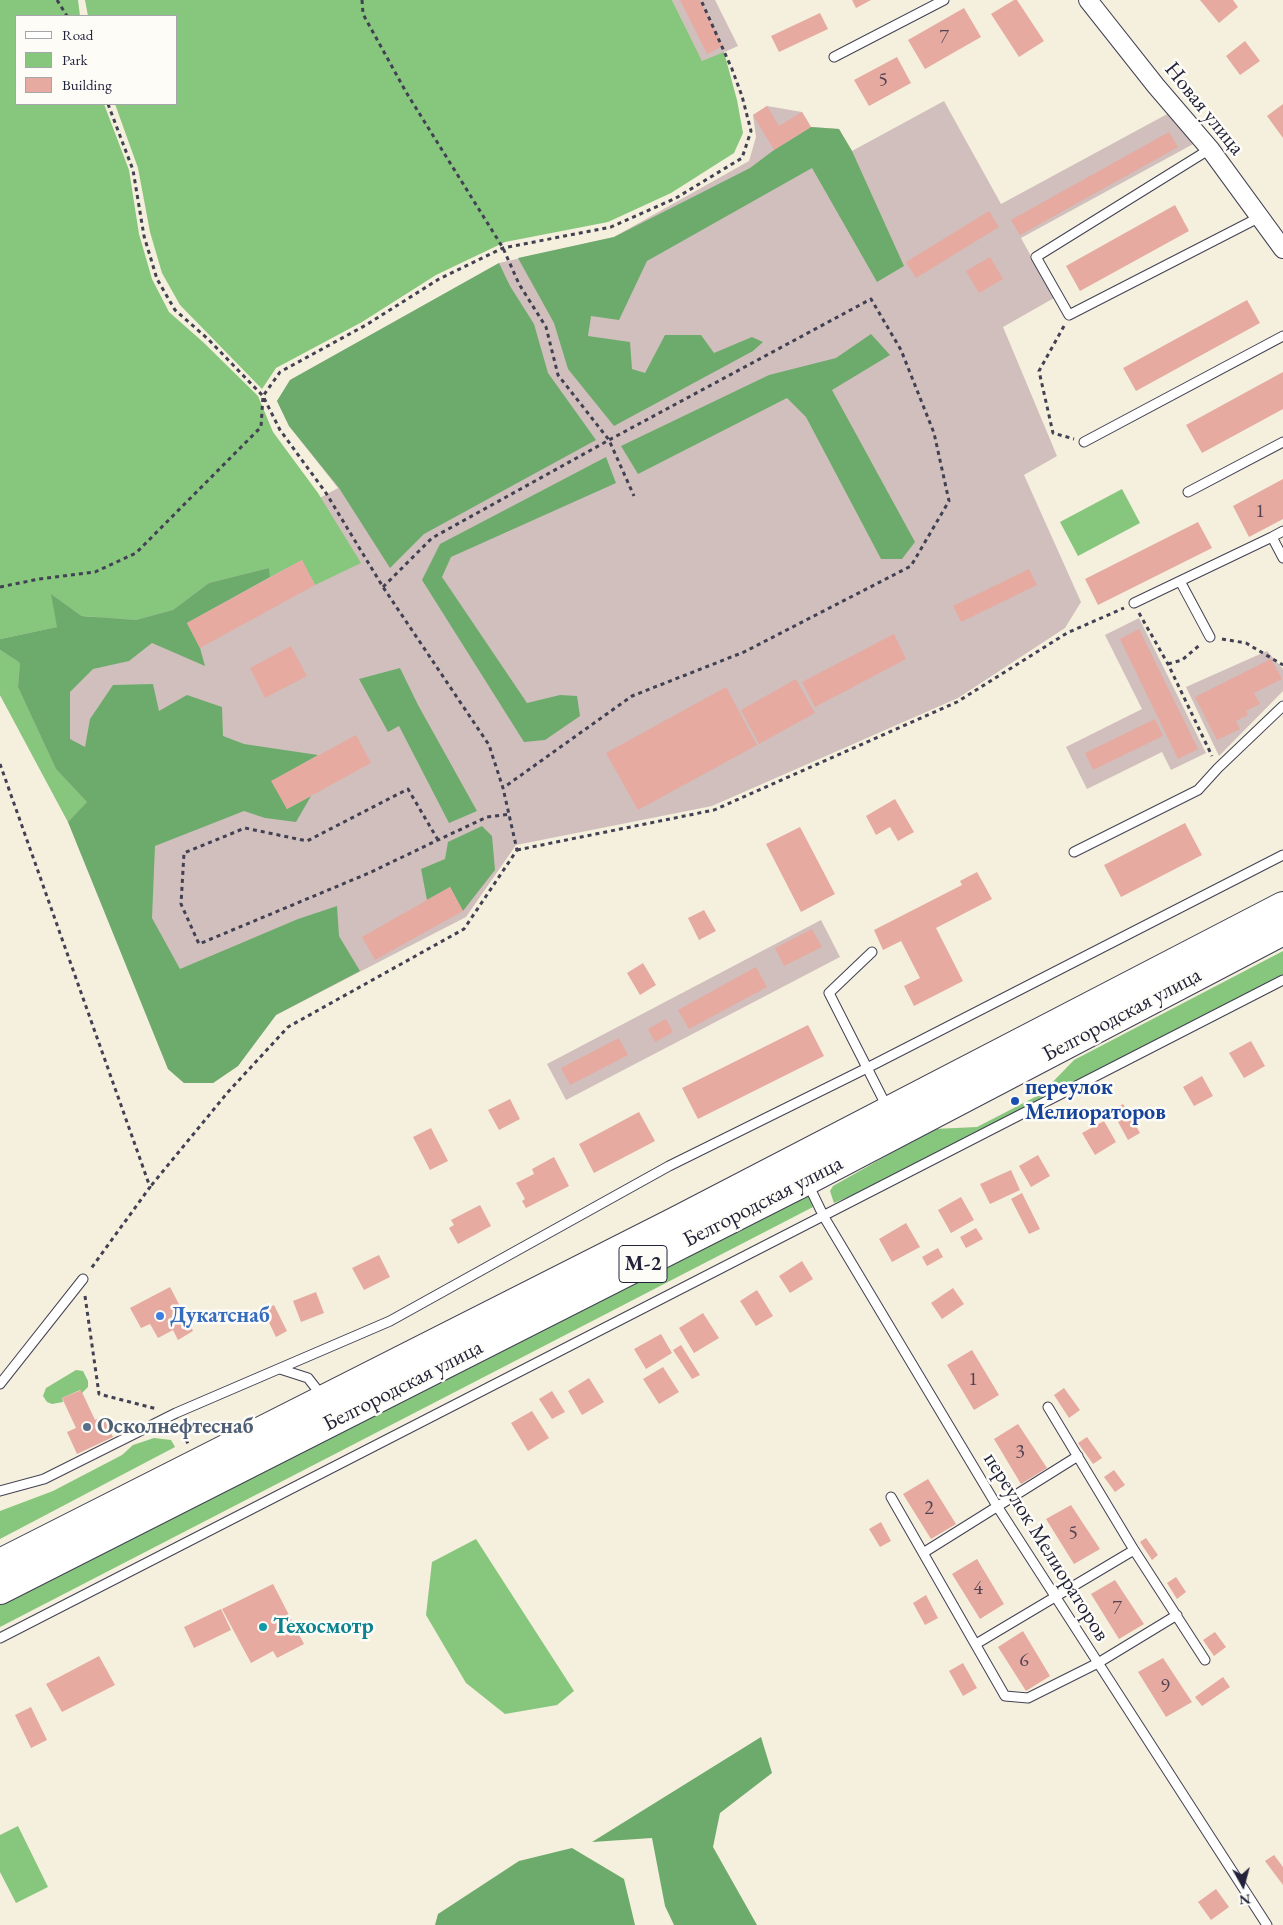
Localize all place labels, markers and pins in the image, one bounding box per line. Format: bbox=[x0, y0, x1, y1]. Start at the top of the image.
place label: переулок Мелиораторов bbox=[1025, 1075, 1166, 1126]
marker: переулок Мелиораторов bbox=[1009, 1095, 1021, 1107]
place label: Дукатснаб bbox=[170, 1303, 270, 1329]
marker: Дукатснаб bbox=[154, 1310, 166, 1322]
place label: Осколнефтеснаб bbox=[97, 1414, 254, 1440]
marker: Осколнефтеснаб bbox=[81, 1421, 93, 1433]
place label: Техосмотр bbox=[273, 1614, 374, 1640]
marker: Техосмотр bbox=[257, 1621, 269, 1633]

